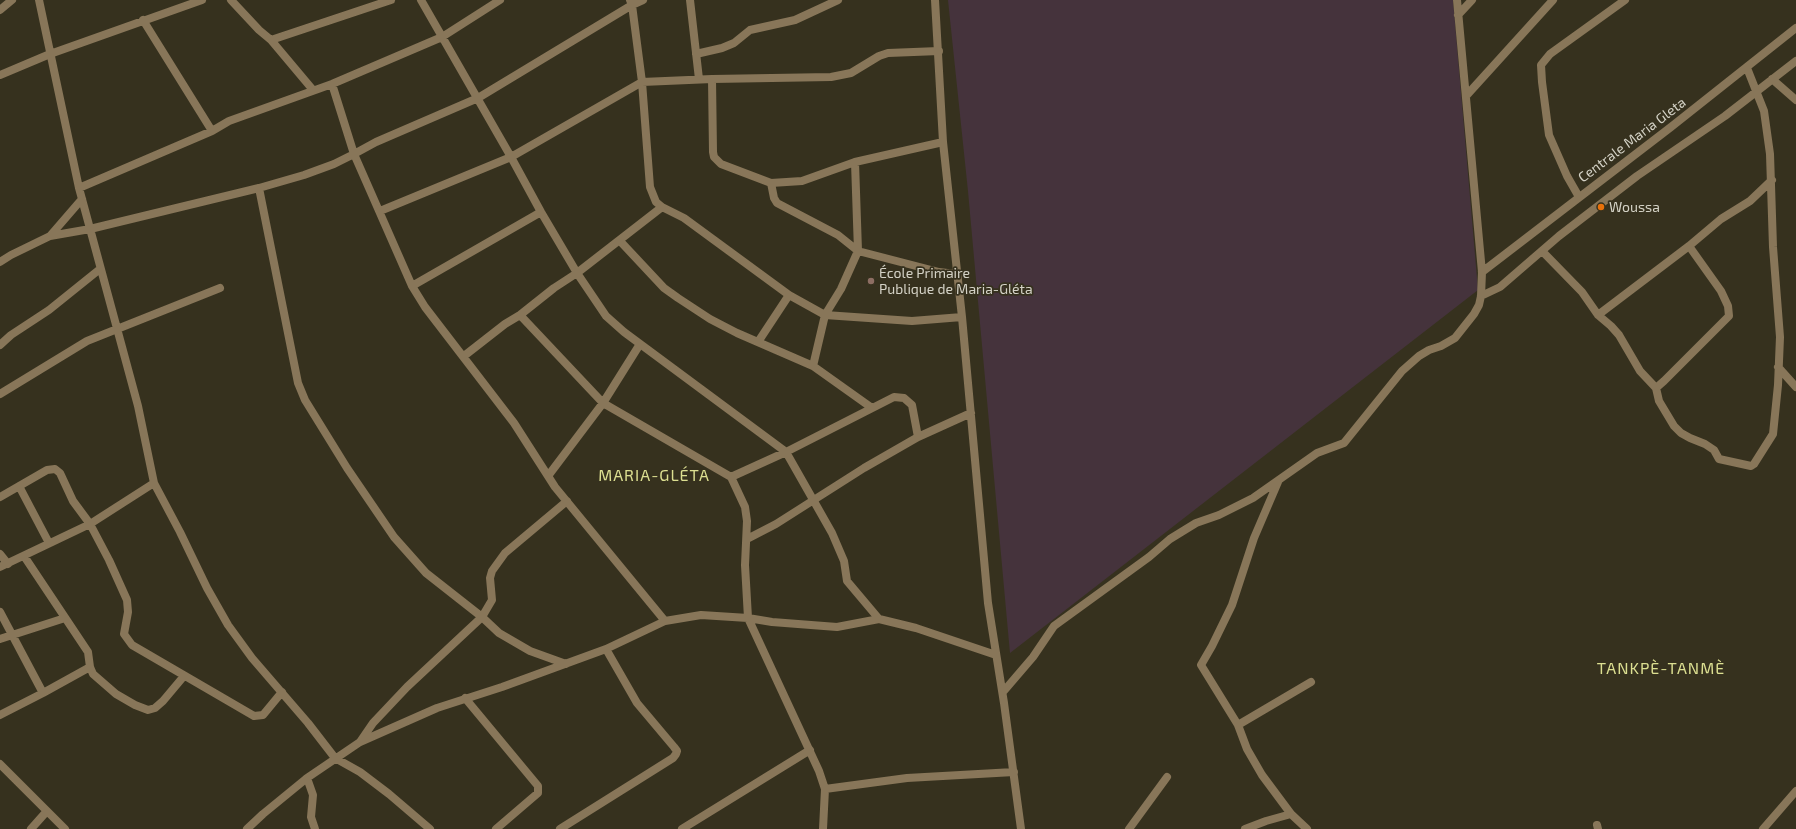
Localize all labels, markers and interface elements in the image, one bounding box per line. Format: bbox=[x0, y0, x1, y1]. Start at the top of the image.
street label: Centrale Maria Gleta bbox=[1575, 94, 1689, 186]
place label: Woussa bbox=[1609, 199, 1660, 215]
marker: Woussa bbox=[1596, 202, 1606, 212]
place label: École Primaire Publique de Maria-Gléta bbox=[879, 265, 1033, 298]
marker: École Primaire Publique de Maria-Gléta bbox=[866, 276, 876, 286]
district label: MARIA-GLÉTA bbox=[598, 466, 710, 486]
district label: TANKPÈ-TANMÈ bbox=[1597, 659, 1725, 679]

